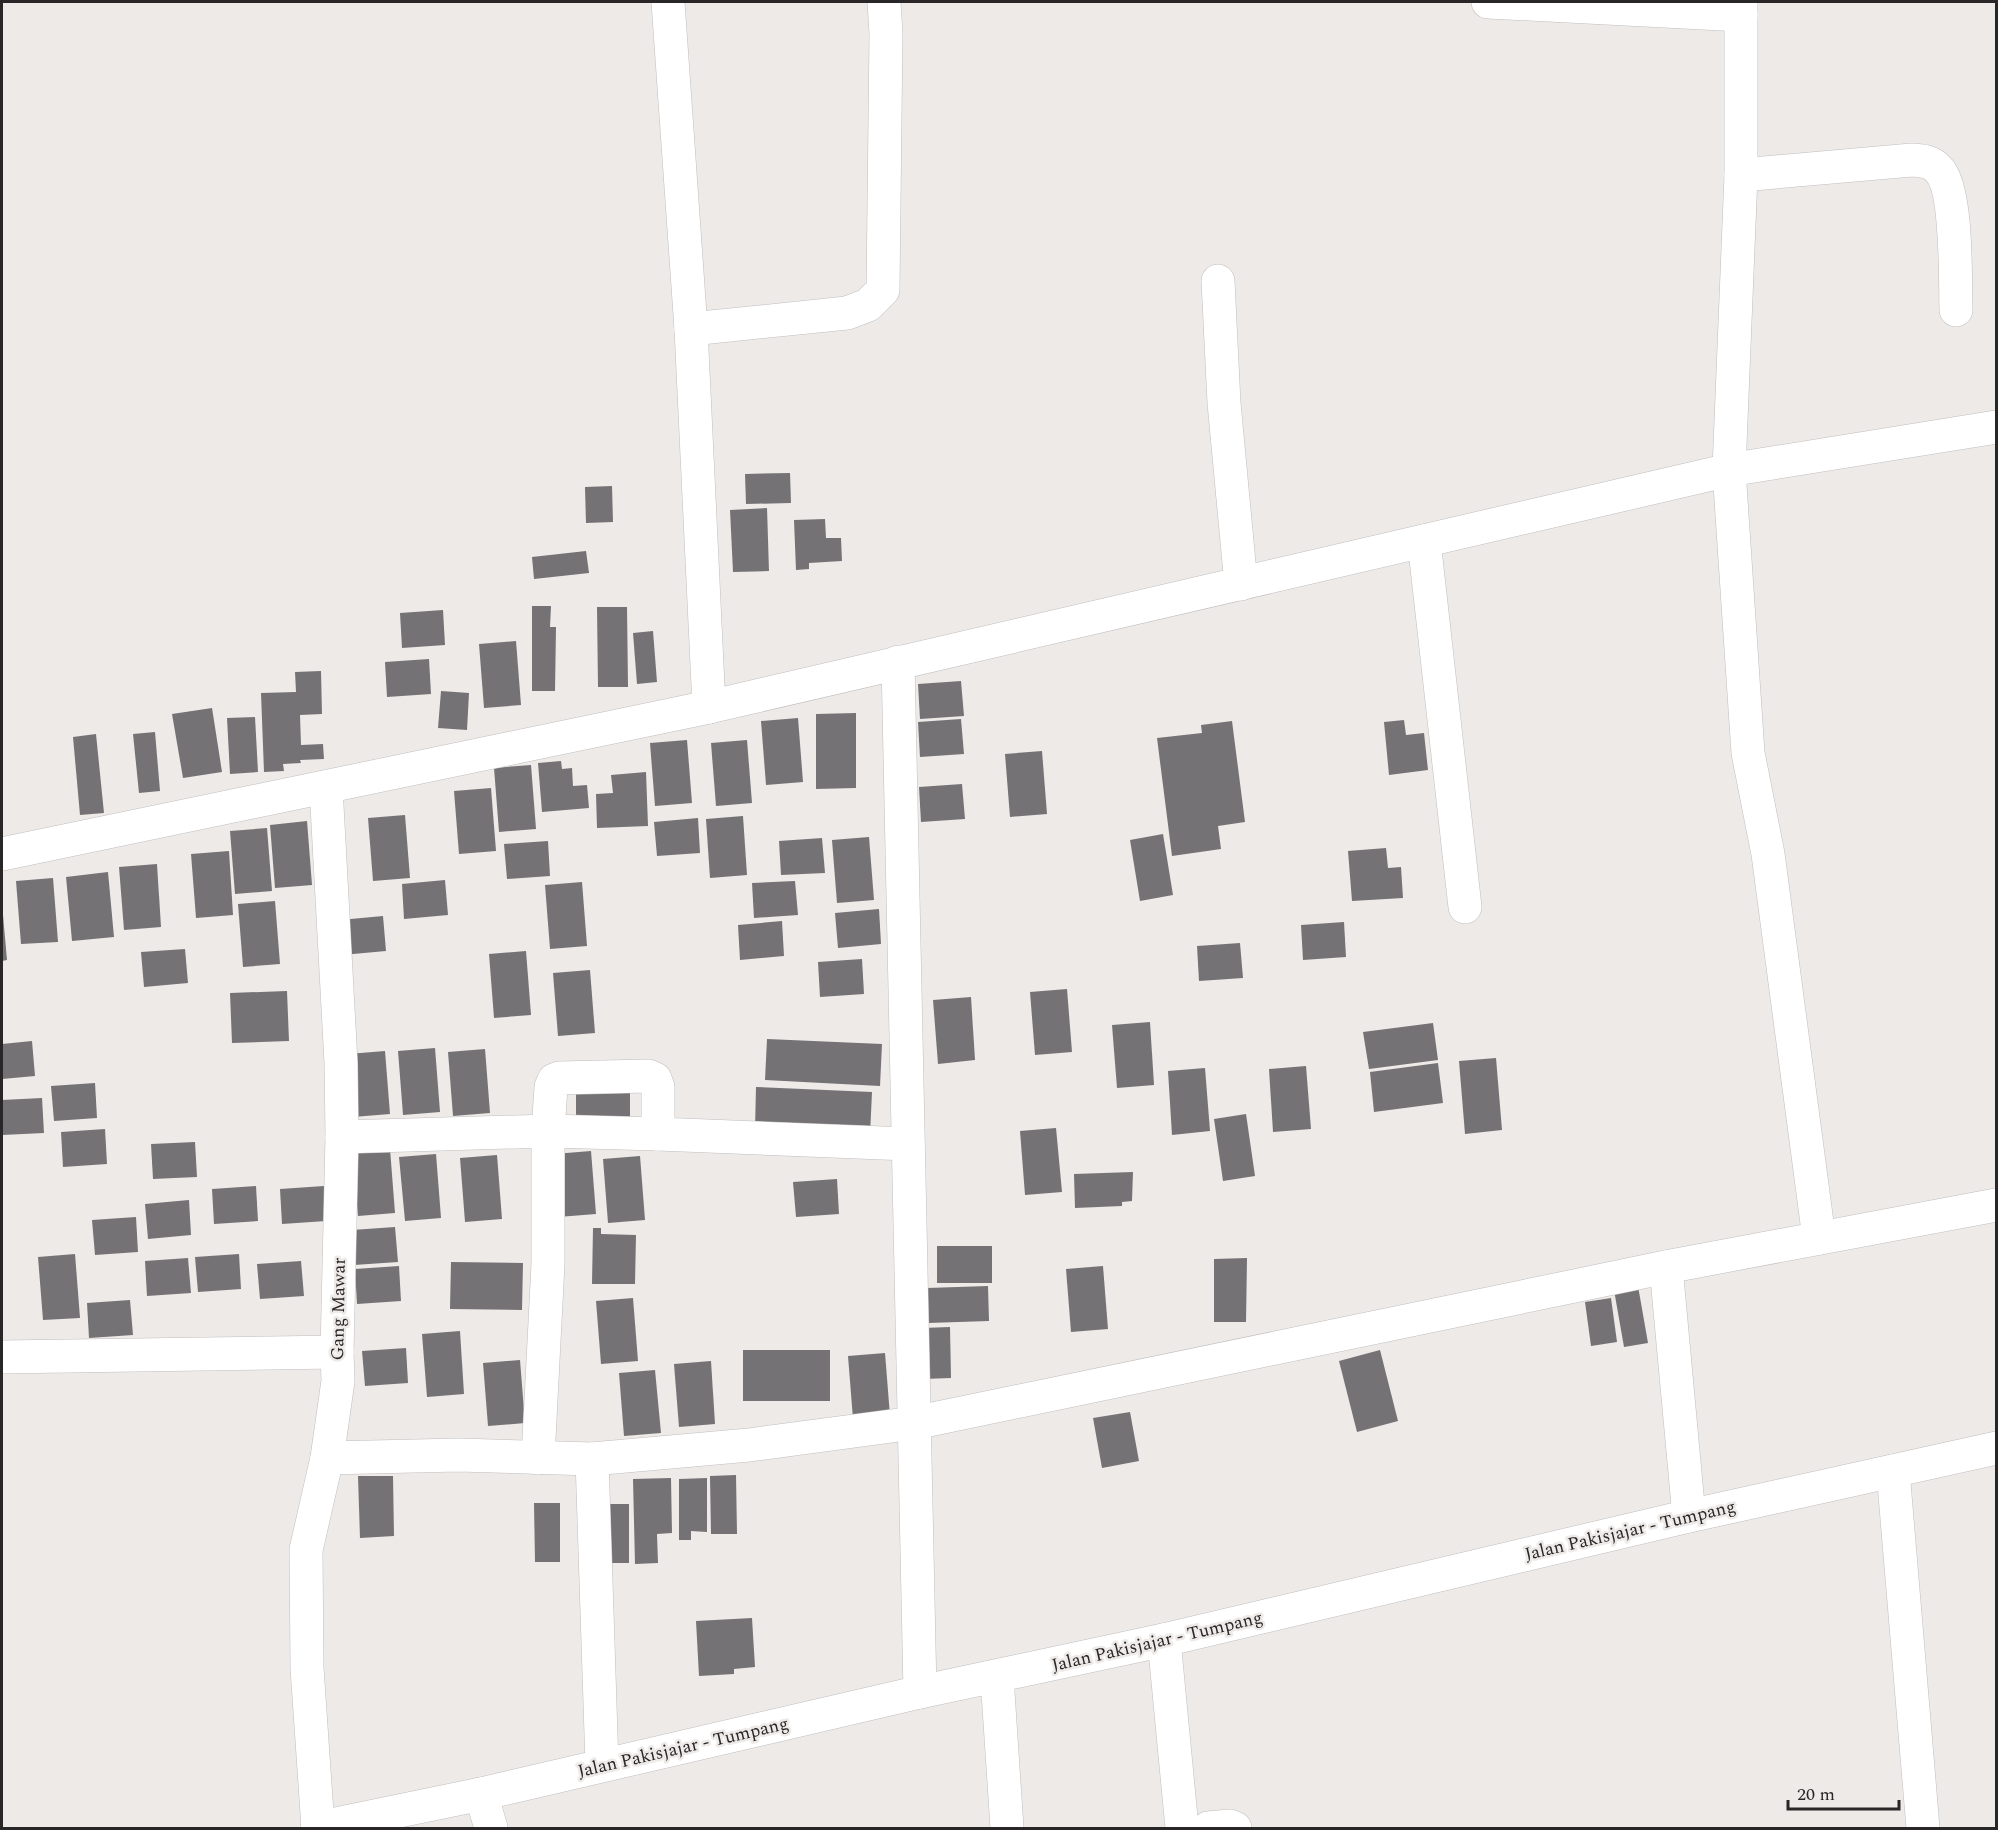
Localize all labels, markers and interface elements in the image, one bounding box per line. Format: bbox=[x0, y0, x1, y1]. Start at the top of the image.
street label: Gang Mawar bbox=[324, 1257, 353, 1361]
street label: Jalan Pakisjajar - Tumpang bbox=[1522, 1493, 1738, 1568]
street label: Jalan Pakisjajar - Tumpang bbox=[1049, 1604, 1265, 1679]
street label: Jalan Pakisjajar - Tumpang bbox=[575, 1710, 791, 1785]
scale bar bbox=[1788, 1773, 1899, 1811]
text: 20 m bbox=[1797, 1781, 1835, 1808]

